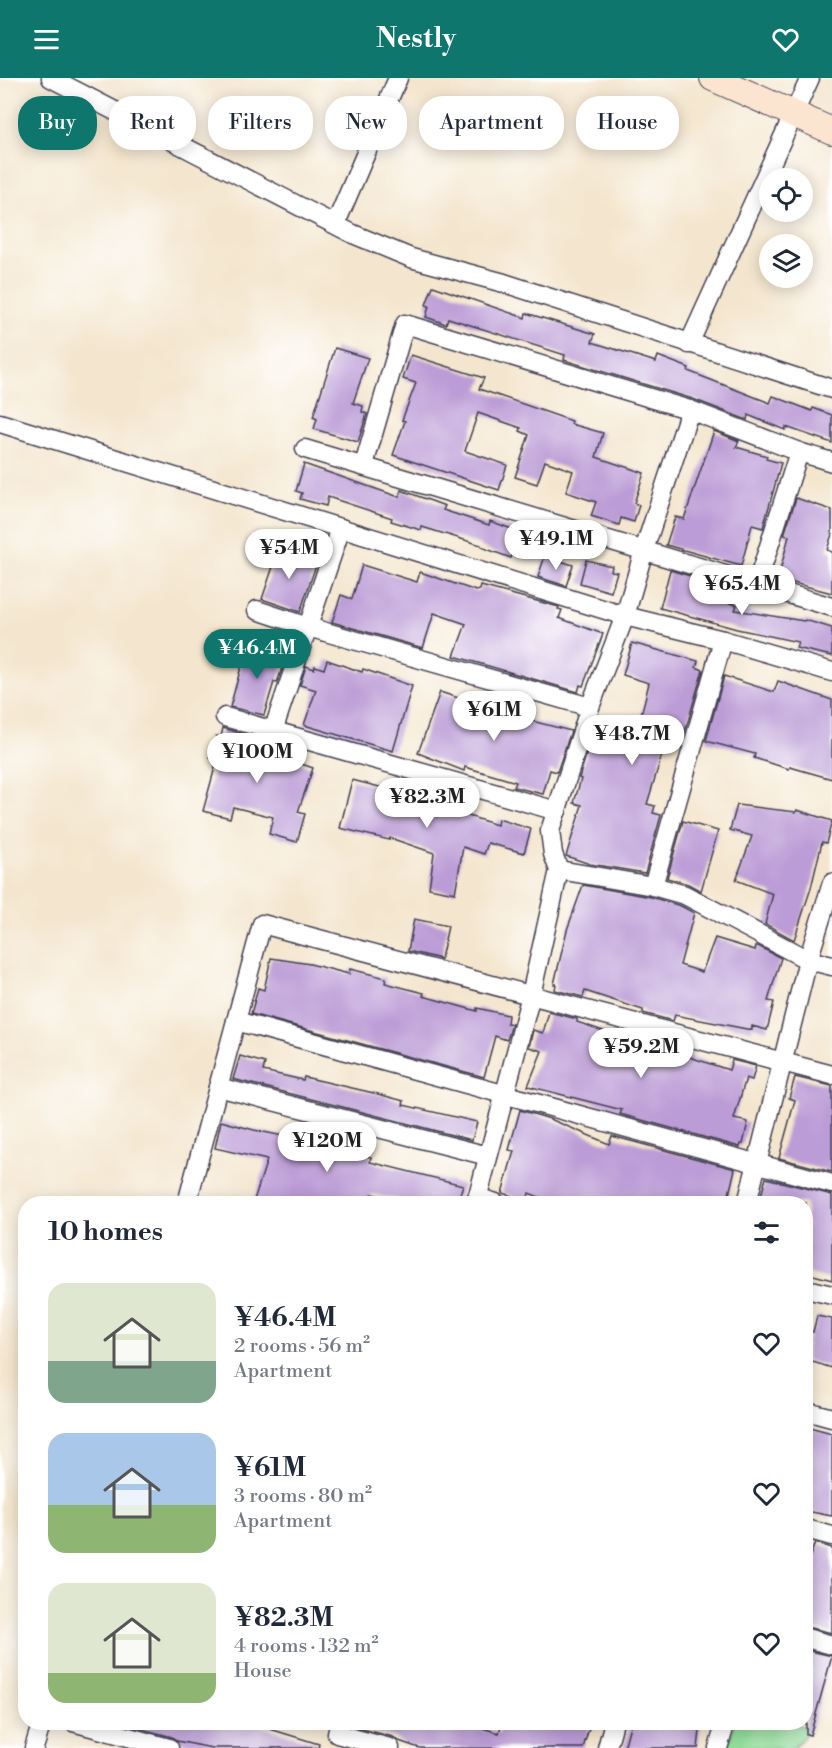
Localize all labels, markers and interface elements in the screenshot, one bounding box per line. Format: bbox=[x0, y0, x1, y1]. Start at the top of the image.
text: Nestly bbox=[376, 22, 456, 56]
icon: menu bbox=[30, 23, 63, 56]
icon: heart bbox=[769, 23, 802, 56]
chip: Buy bbox=[18, 96, 97, 150]
chip: Rent bbox=[109, 96, 196, 150]
chip: Filters bbox=[208, 96, 313, 150]
chip: New bbox=[325, 96, 407, 150]
chip: Apartment bbox=[419, 96, 564, 150]
chip: House bbox=[576, 96, 679, 150]
map controls bbox=[759, 168, 813, 288]
button: locate bbox=[759, 168, 813, 222]
button: layers bbox=[759, 234, 813, 288]
pin: ¥49.1M bbox=[507, 520, 605, 571]
text: ¥49.1M bbox=[518, 527, 594, 552]
pin: ¥54M bbox=[253, 529, 325, 580]
text: ¥54M bbox=[259, 536, 319, 561]
pin: ¥65.4M bbox=[693, 565, 791, 616]
text: ¥65.4M bbox=[703, 572, 781, 597]
pin: ¥46.4M bbox=[208, 629, 306, 680]
text: ¥46.4M bbox=[218, 636, 296, 661]
pin: ¥61M bbox=[458, 691, 530, 742]
text: ¥61M bbox=[466, 698, 522, 723]
pin: ¥48.7M bbox=[583, 715, 681, 766]
text: ¥48.7M bbox=[593, 722, 671, 747]
pin: ¥100M bbox=[215, 733, 299, 784]
text: ¥100M bbox=[221, 740, 293, 765]
pin: ¥82.3M bbox=[378, 778, 476, 829]
text: ¥82.3M bbox=[389, 785, 465, 810]
pin: ¥59.2M bbox=[592, 1028, 690, 1079]
text: ¥59.2M bbox=[603, 1035, 679, 1060]
pin: ¥120M bbox=[285, 1122, 369, 1173]
text: ¥120M bbox=[292, 1129, 362, 1154]
text: 10 homes bbox=[48, 1216, 163, 1248]
icon: filters bbox=[750, 1216, 783, 1249]
text: ¥46.4M bbox=[234, 1302, 336, 1334]
icon: home bbox=[96, 1307, 168, 1379]
icon: heart bbox=[750, 1327, 783, 1360]
text: 2 rooms · 56 m² bbox=[234, 1334, 370, 1359]
text: Apartment bbox=[234, 1359, 332, 1384]
text: ¥61M bbox=[234, 1452, 306, 1484]
icon: home bbox=[96, 1457, 168, 1529]
icon: heart bbox=[750, 1477, 783, 1510]
text: 3 rooms · 80 m² bbox=[234, 1484, 372, 1509]
text: Apartment bbox=[234, 1509, 332, 1534]
text: ¥82.3M bbox=[234, 1602, 334, 1634]
icon: home bbox=[96, 1607, 168, 1679]
icon: heart bbox=[750, 1627, 783, 1660]
text: 4 rooms · 132 m² bbox=[234, 1634, 378, 1659]
text: House bbox=[234, 1659, 292, 1684]

